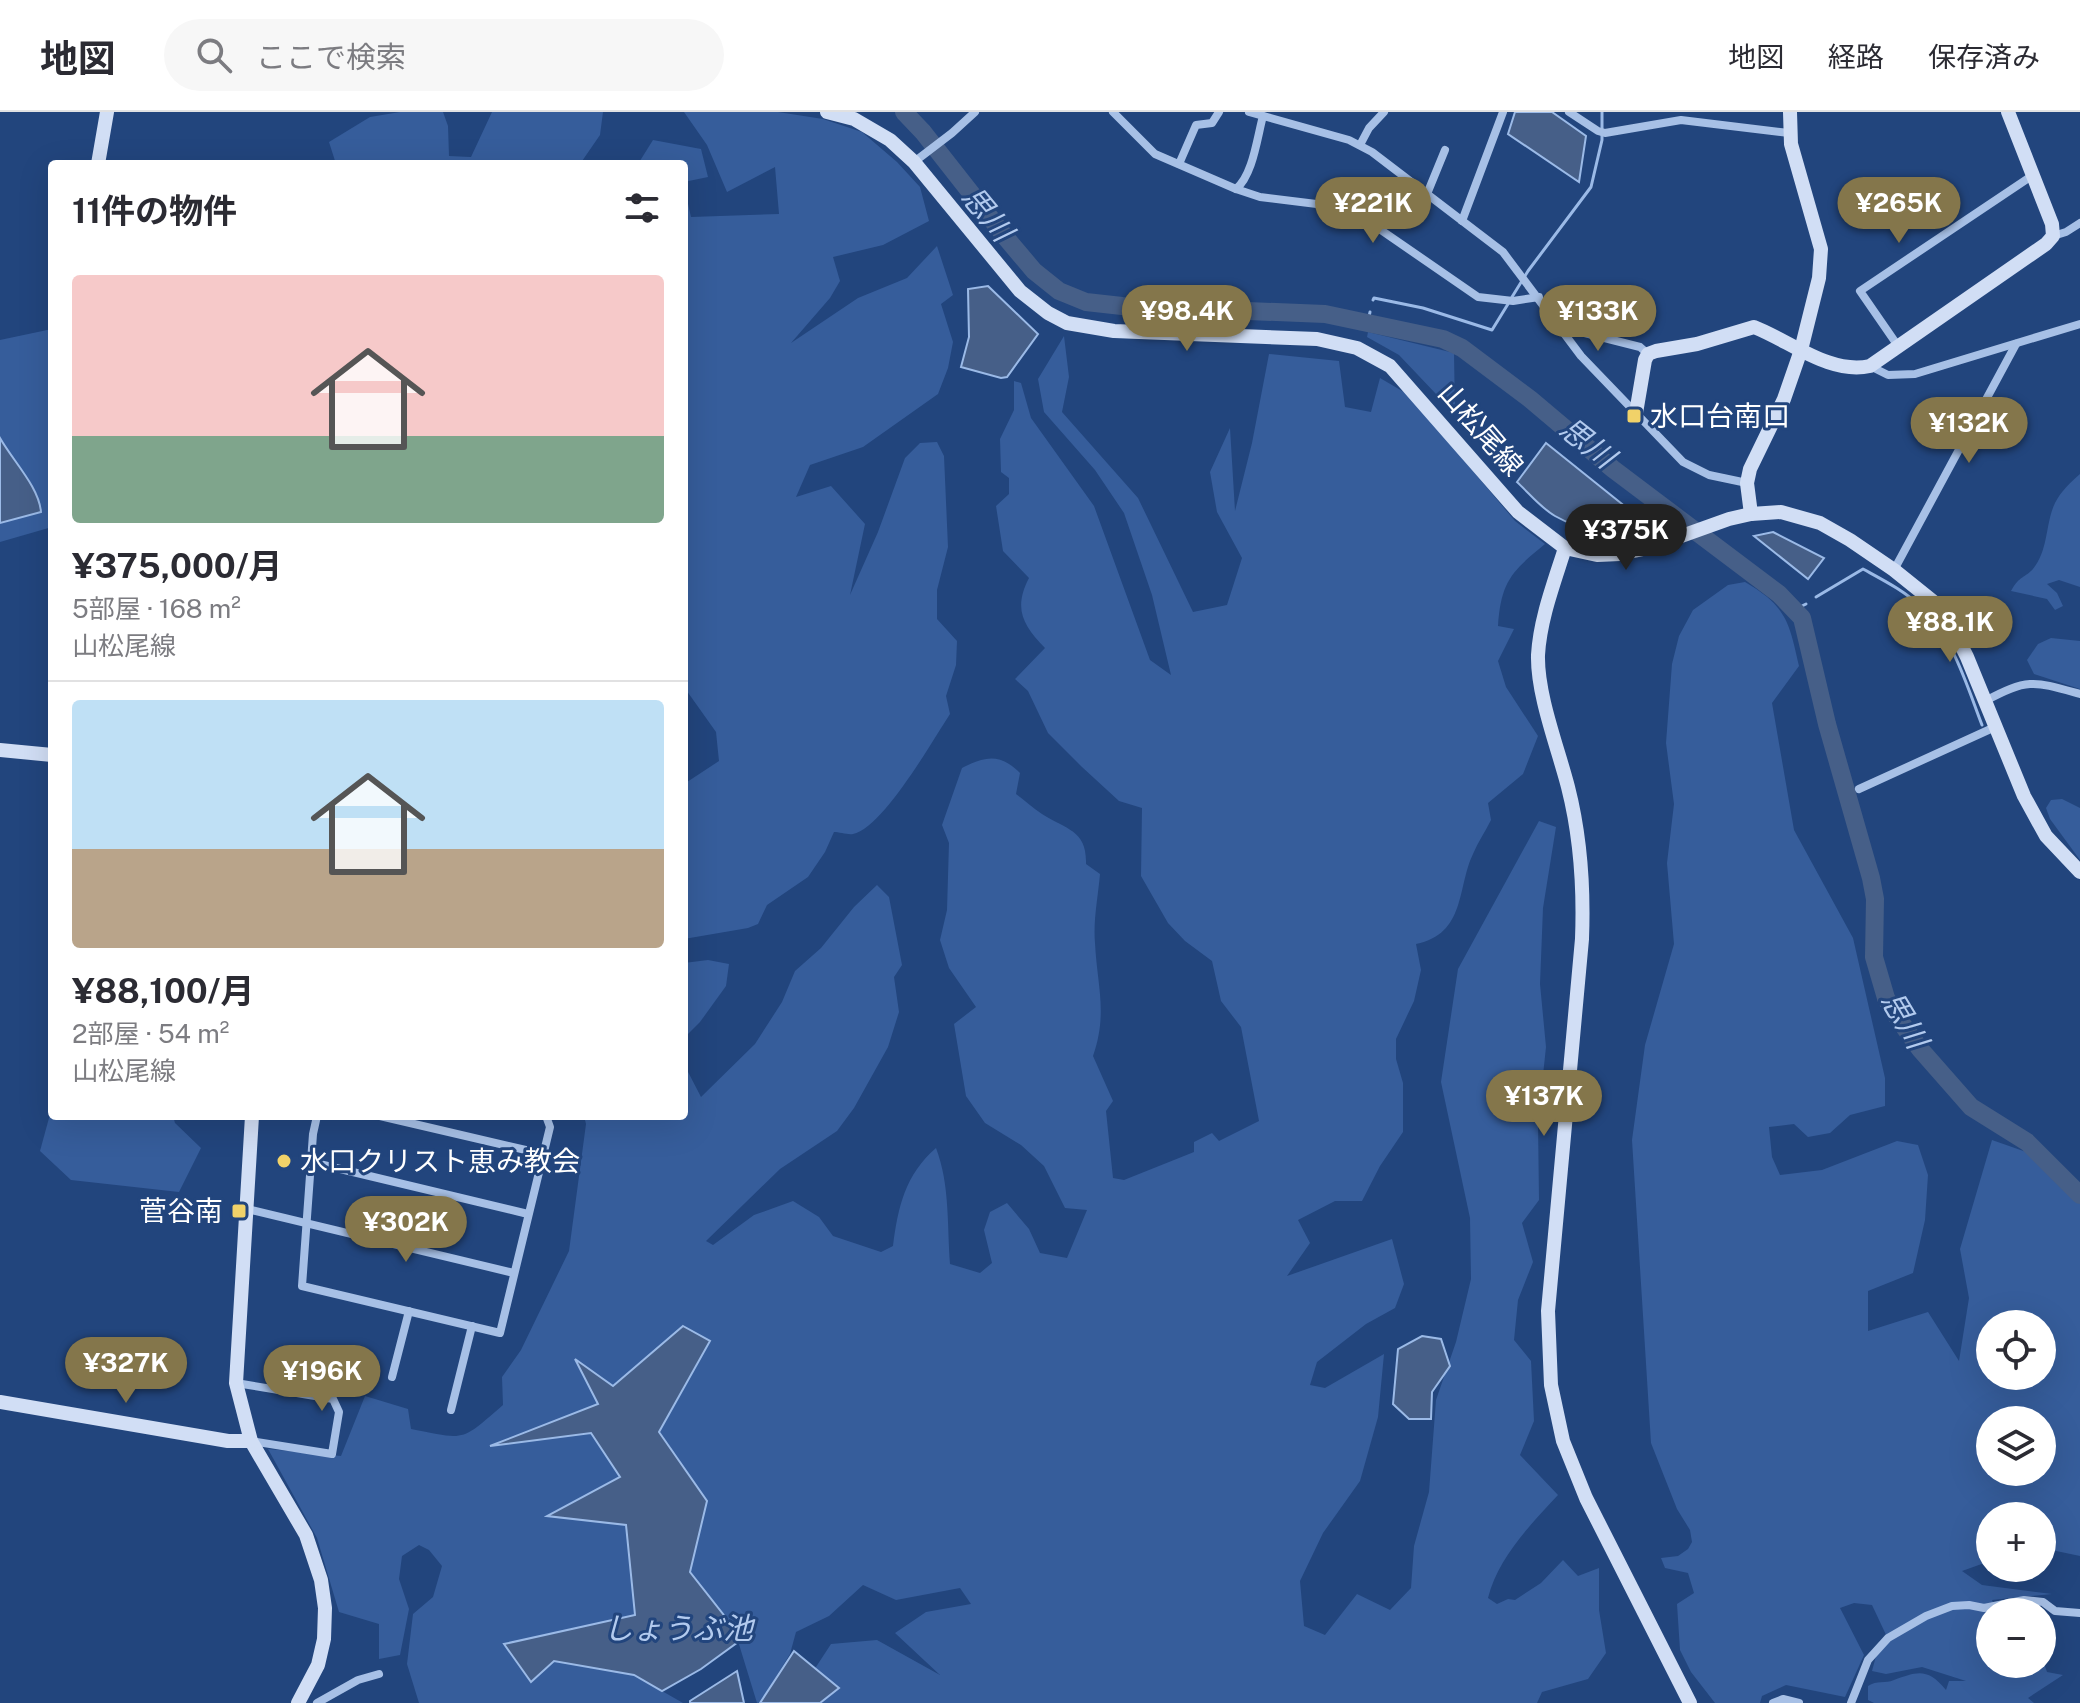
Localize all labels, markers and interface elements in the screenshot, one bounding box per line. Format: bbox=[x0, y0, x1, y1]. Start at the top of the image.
search box bbox=[164, 19, 724, 91]
icon: search bbox=[192, 33, 236, 77]
text: 地図 bbox=[40, 36, 116, 81]
text: ここで検索 bbox=[256, 39, 406, 75]
text: 地図 bbox=[1728, 40, 1784, 73]
text: 経路 bbox=[1828, 40, 1884, 73]
text: 保存済み bbox=[1928, 40, 2040, 73]
pin: ¥221K bbox=[1317, 177, 1429, 245]
pin: ¥265K bbox=[1843, 177, 1955, 245]
water label: 思川 bbox=[955, 179, 1023, 250]
icon: filters bbox=[620, 186, 664, 230]
text: ¥221K bbox=[1333, 187, 1413, 218]
text: ¥265K bbox=[1855, 187, 1943, 218]
text: 11件の物件 bbox=[72, 191, 237, 231]
pin: ¥98.4K bbox=[1122, 285, 1252, 353]
pin: ¥133K bbox=[1542, 285, 1654, 353]
text: ¥98.4K bbox=[1140, 295, 1234, 326]
text: ¥133K bbox=[1557, 295, 1639, 326]
icon: home bbox=[296, 327, 440, 471]
street label: 山松尾線 bbox=[1432, 376, 1531, 482]
pin: ¥132K bbox=[1913, 397, 2025, 465]
place label: 水口台南口 bbox=[1650, 399, 1790, 432]
marker: 水口台南口 bbox=[1625, 407, 1643, 425]
text: ¥132K bbox=[1929, 407, 2009, 438]
water label: 思川 bbox=[1553, 410, 1625, 477]
pin: ¥375K bbox=[1570, 504, 1682, 572]
text: ¥375K bbox=[1583, 514, 1669, 545]
text: ¥375,000/月 bbox=[72, 546, 283, 586]
text: 5部屋 · 168 m² bbox=[72, 593, 241, 624]
pin: ¥88.1K bbox=[1885, 596, 2015, 664]
text: ¥88.1K bbox=[1906, 606, 1994, 637]
text: 山松尾線 bbox=[72, 630, 176, 661]
icon: home bbox=[296, 752, 440, 896]
text: ¥88,100/月 bbox=[72, 971, 255, 1011]
water label: 思川 bbox=[1874, 984, 1937, 1057]
text: 2部屋 · 54 m² bbox=[72, 1018, 229, 1049]
text: 山松尾線 bbox=[72, 1055, 176, 1086]
pin: ¥137K bbox=[1488, 1070, 1600, 1138]
text: ¥137K bbox=[1504, 1080, 1584, 1111]
place label: 水口クリスト恵み教会 bbox=[300, 1144, 580, 1177]
marker: 水口クリスト恵み教会 bbox=[275, 1152, 293, 1170]
place label: 菅谷南 bbox=[139, 1194, 223, 1227]
pin: ¥302K bbox=[350, 1196, 462, 1264]
marker: 菅谷南 bbox=[230, 1202, 248, 1220]
text: ¥302K bbox=[363, 1206, 449, 1237]
map controls bbox=[1976, 1310, 2056, 1678]
button: locate bbox=[1976, 1310, 2056, 1390]
pin: ¥327K bbox=[70, 1337, 182, 1405]
pin: ¥196K bbox=[266, 1345, 378, 1413]
text: ¥327K bbox=[83, 1347, 169, 1378]
text: ¥196K bbox=[281, 1355, 363, 1386]
button: layers bbox=[1976, 1406, 2056, 1486]
button: + bbox=[1976, 1502, 2056, 1582]
button: − bbox=[1976, 1598, 2056, 1678]
water label: しょうぶ池 bbox=[603, 1610, 756, 1646]

